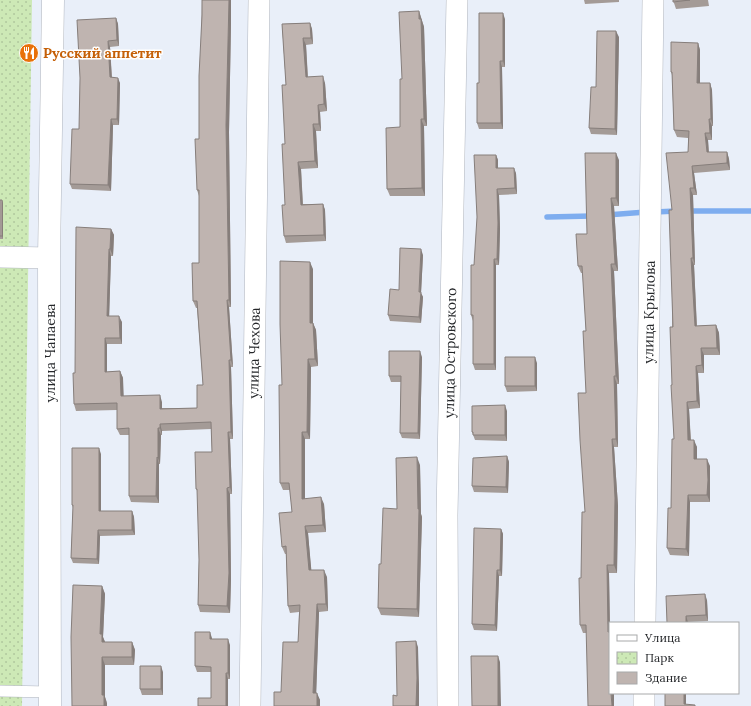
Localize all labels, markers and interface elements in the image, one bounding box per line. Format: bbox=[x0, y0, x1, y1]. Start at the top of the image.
restaurant icon: Русский аппетит bbox=[18, 42, 40, 64]
place label: Русский аппетит bbox=[43, 44, 162, 62]
street label: улица Крылова bbox=[639, 260, 659, 364]
street label: улица Островского bbox=[440, 288, 460, 418]
street label: улица Чапаева bbox=[41, 304, 59, 402]
street label: улица Чехова bbox=[244, 307, 264, 399]
legend bbox=[609, 622, 739, 694]
text: Улица bbox=[644, 630, 681, 645]
text: Парк bbox=[645, 650, 674, 665]
text: Здание bbox=[645, 670, 688, 685]

